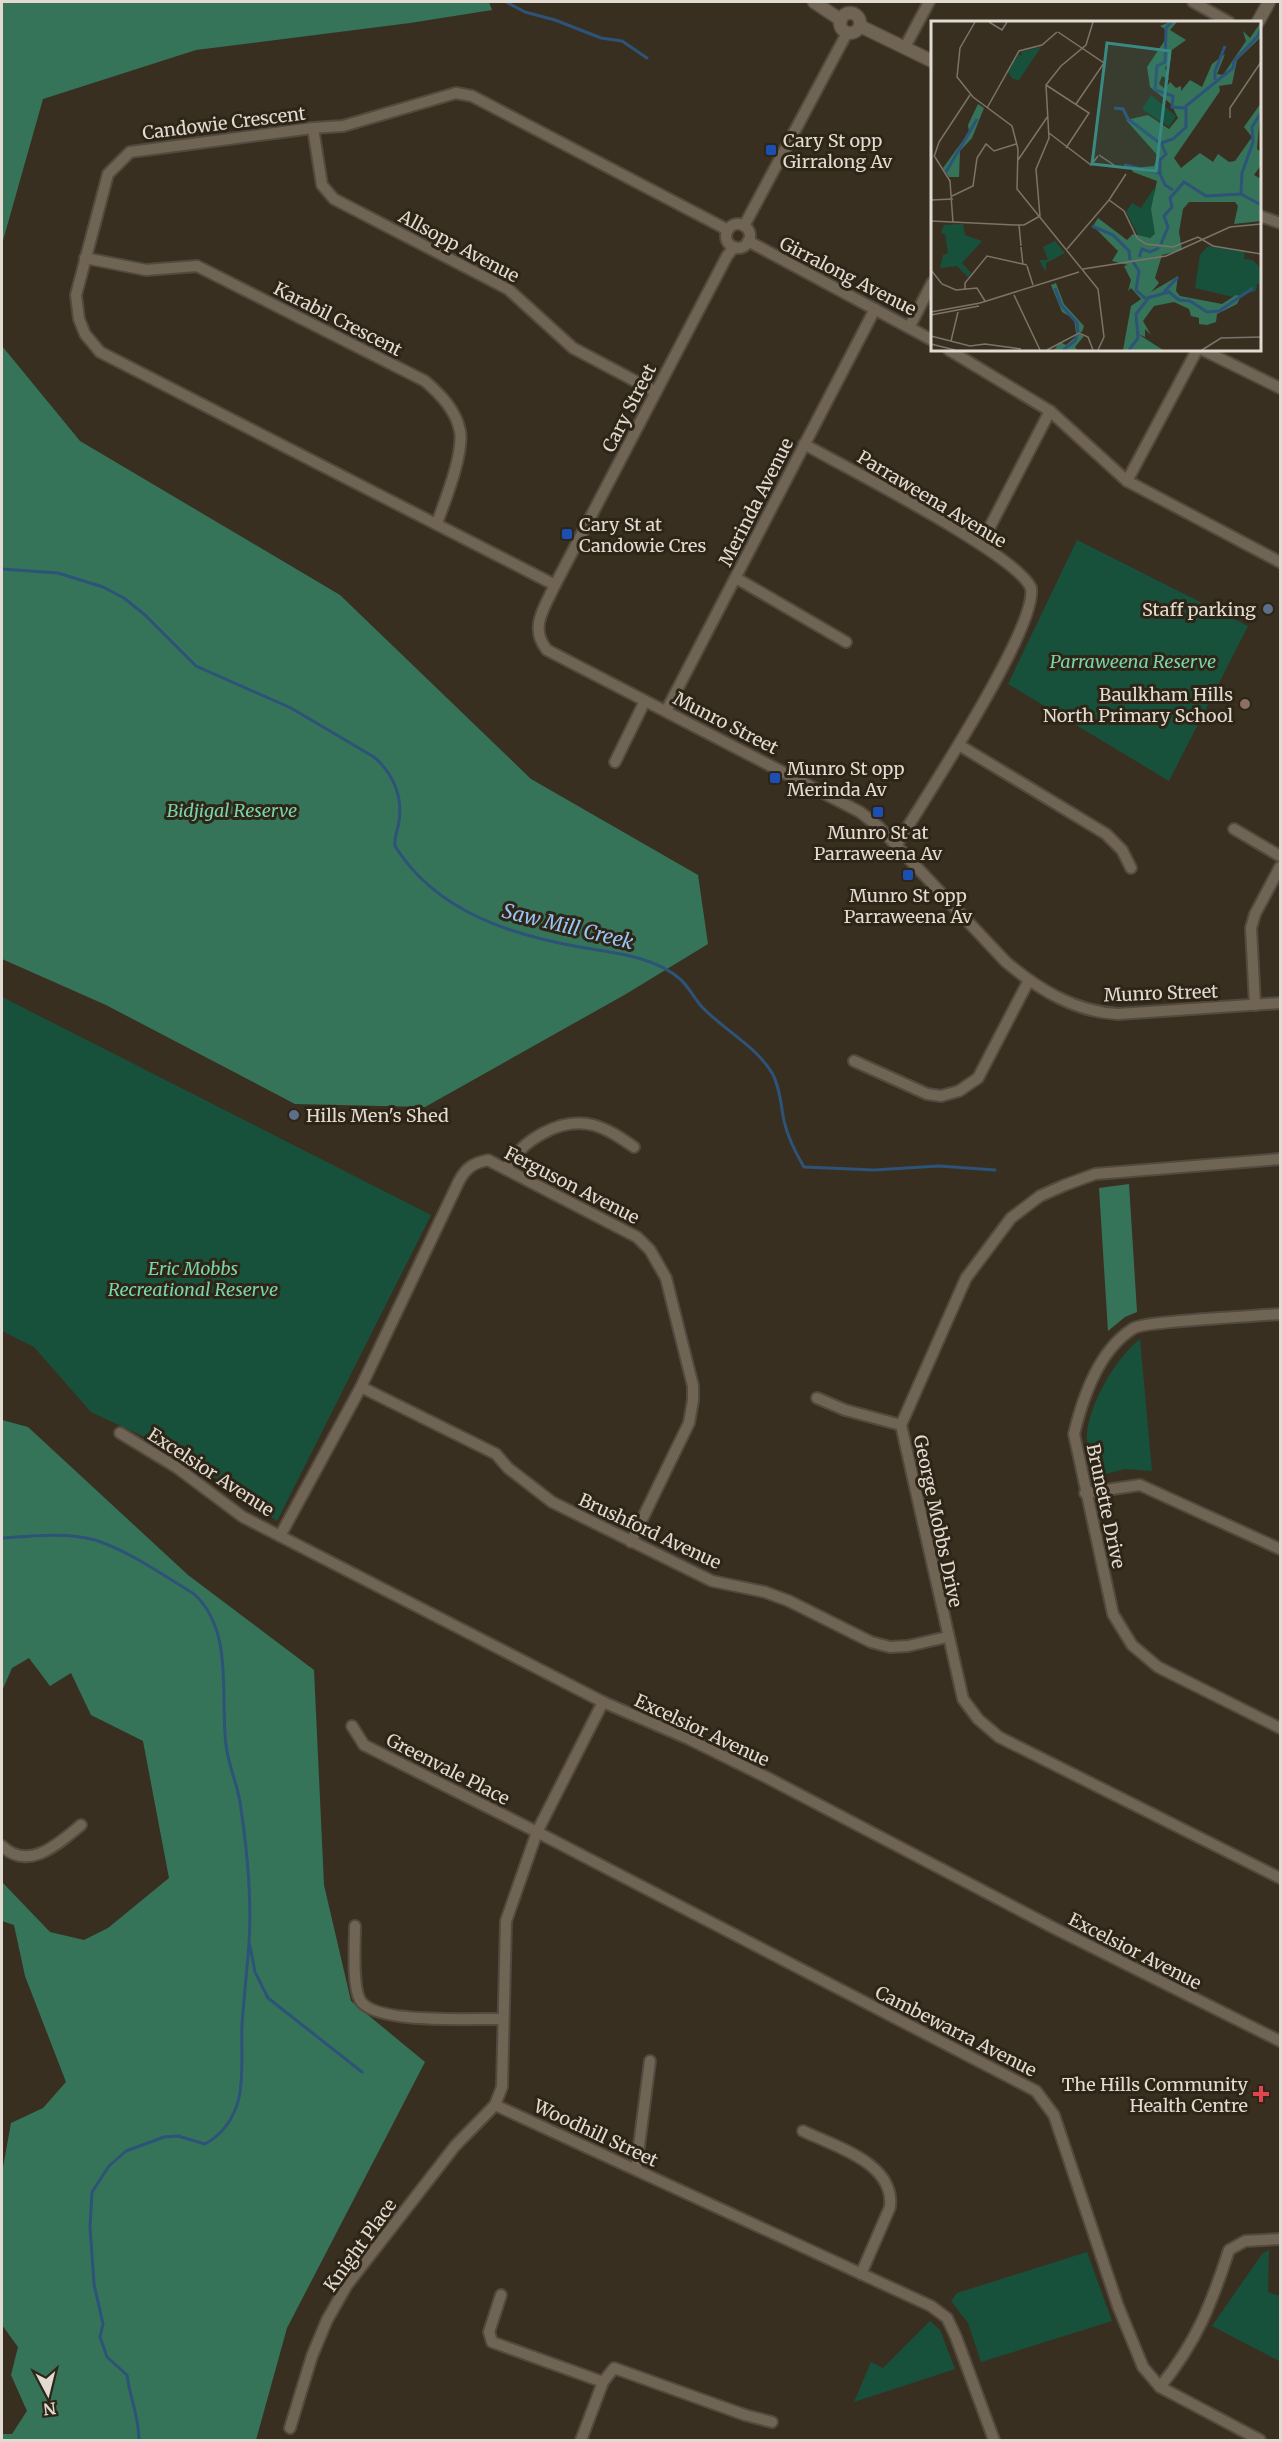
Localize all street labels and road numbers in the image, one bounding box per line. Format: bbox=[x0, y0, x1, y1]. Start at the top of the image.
street label: Candowie Crescent bbox=[141, 102, 307, 144]
street label: Allsopp Avenue bbox=[394, 204, 523, 287]
street label: Girralong Avenue bbox=[776, 232, 920, 320]
street label: Karabil Crescent bbox=[270, 277, 406, 361]
street label: Cary Street bbox=[597, 360, 661, 456]
street label: Merinda Avenue bbox=[714, 434, 798, 570]
street label: Parraweena Avenue bbox=[853, 445, 1011, 553]
street label: Munro Street bbox=[670, 687, 782, 759]
street label: Munro Street bbox=[1103, 980, 1219, 1006]
street label: Ferguson Avenue bbox=[501, 1141, 643, 1229]
street label: Excelsior Avenue bbox=[143, 1423, 279, 1521]
street label: George Mobbs Drive bbox=[909, 1433, 967, 1609]
street label: Brunette Drive bbox=[1082, 1442, 1130, 1570]
street label: Brushford Avenue bbox=[575, 1488, 725, 1574]
street label: Excelsior Avenue bbox=[631, 1689, 773, 1771]
street label: Greenvale Place bbox=[383, 1728, 513, 1810]
street label: Excelsior Avenue bbox=[1065, 1908, 1205, 1994]
street label: Cambewarra Avenue bbox=[871, 1980, 1041, 2082]
street label: Woodhill Street bbox=[529, 2094, 662, 2172]
street label: Knight Place bbox=[319, 2194, 401, 2296]

